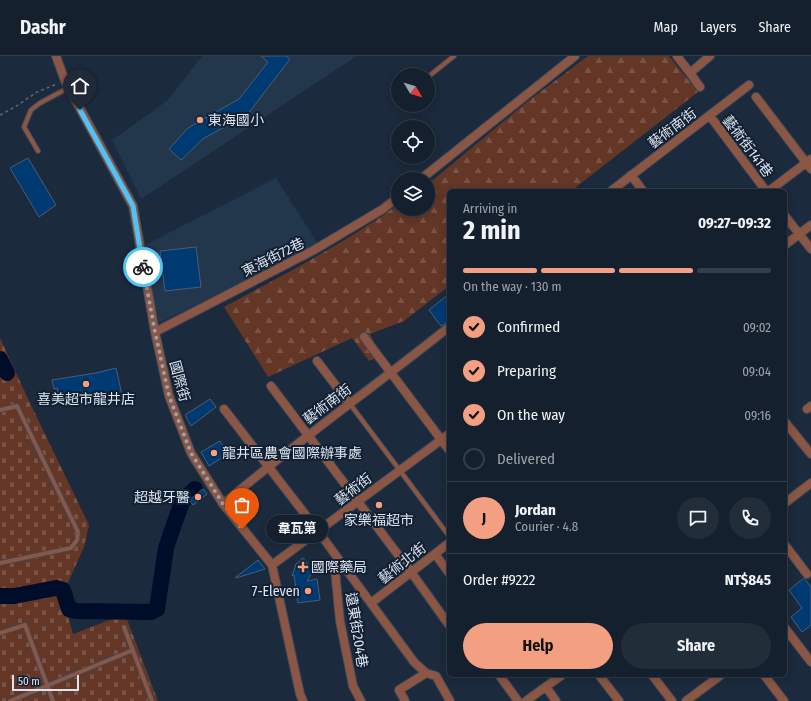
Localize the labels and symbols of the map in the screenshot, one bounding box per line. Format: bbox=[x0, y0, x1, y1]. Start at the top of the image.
north arrow bbox=[391, 68, 435, 112]
pin bbox=[63, 69, 97, 110]
street label: 藝術南街 bbox=[645, 105, 700, 152]
place label: 東海國小 bbox=[208, 112, 264, 129]
street label: 藝術街141巷 bbox=[719, 112, 776, 181]
marker: 東海國小 bbox=[195, 115, 205, 125]
street label: 東海街72巷 bbox=[239, 235, 307, 280]
courier bbox=[123, 247, 163, 287]
street label: 國際街 bbox=[166, 359, 193, 404]
marker: 喜美超市龍井店 bbox=[81, 379, 91, 389]
street label: 藝術南街 bbox=[300, 381, 355, 428]
place label: 喜美超市龍井店 bbox=[37, 391, 135, 408]
place label: 龍井區農會國際辦事處 bbox=[222, 445, 362, 462]
marker: 龍井區農會國際辦事處 bbox=[209, 448, 219, 458]
street label: 藝術街 bbox=[331, 470, 375, 509]
pin bbox=[225, 488, 259, 529]
place label: 超越牙醫 bbox=[134, 489, 190, 506]
marker: 超越牙醫 bbox=[193, 492, 203, 502]
marker: 家樂福超市 bbox=[374, 500, 384, 510]
place label: 家樂福超市 bbox=[344, 512, 414, 529]
callout: 韋瓦第 bbox=[266, 515, 328, 543]
street label: 藝術北街 bbox=[375, 539, 430, 587]
place label: 國際藥局 bbox=[311, 559, 367, 576]
marker: 國際藥局 bbox=[298, 562, 308, 572]
place label: 7-Eleven bbox=[252, 583, 300, 600]
marker: 7-Eleven bbox=[303, 586, 313, 596]
street label: 遠東街204巷 bbox=[342, 591, 371, 669]
scale bar bbox=[12, 673, 79, 692]

